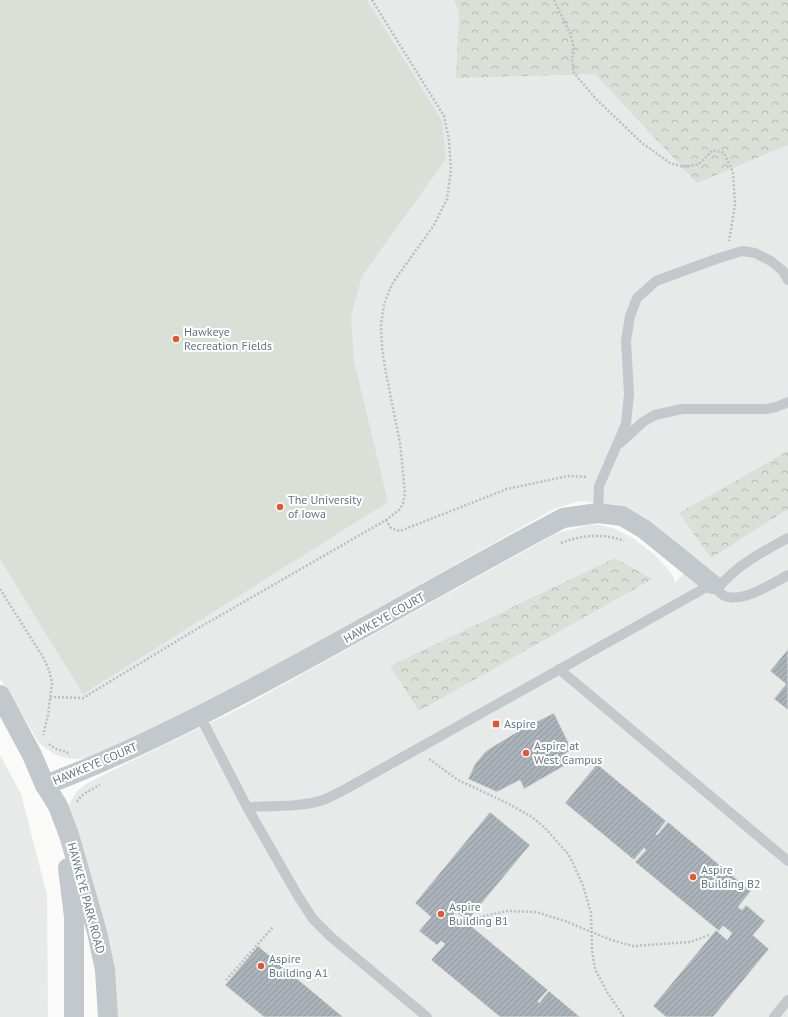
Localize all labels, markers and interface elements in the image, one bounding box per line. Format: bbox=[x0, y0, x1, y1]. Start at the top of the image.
place label: Hawkeye Recreation Fields bbox=[184, 324, 272, 353]
marker: Hawkeye Recreation Fields bbox=[171, 334, 181, 344]
place label: The University of Iowa bbox=[288, 492, 362, 521]
marker: The University of Iowa bbox=[275, 502, 285, 512]
street label: HAWKEYE COURT bbox=[341, 589, 427, 646]
place label: Aspire bbox=[504, 716, 536, 731]
marker: Aspire bbox=[491, 719, 501, 729]
place label: Aspire at West Campus bbox=[534, 738, 602, 767]
street label: HAWKEYE COURT bbox=[50, 739, 140, 788]
marker: Aspire at West Campus bbox=[521, 748, 531, 758]
street label: HAWKEYE PARK ROAD bbox=[64, 841, 109, 955]
place label: Aspire Building B2 bbox=[701, 862, 761, 891]
marker: Aspire Building B2 bbox=[688, 872, 698, 882]
place label: Aspire Building B1 bbox=[449, 899, 509, 928]
marker: Aspire Building B1 bbox=[436, 909, 446, 919]
place label: Aspire Building A1 bbox=[269, 951, 328, 980]
marker: Aspire Building A1 bbox=[256, 961, 266, 971]

